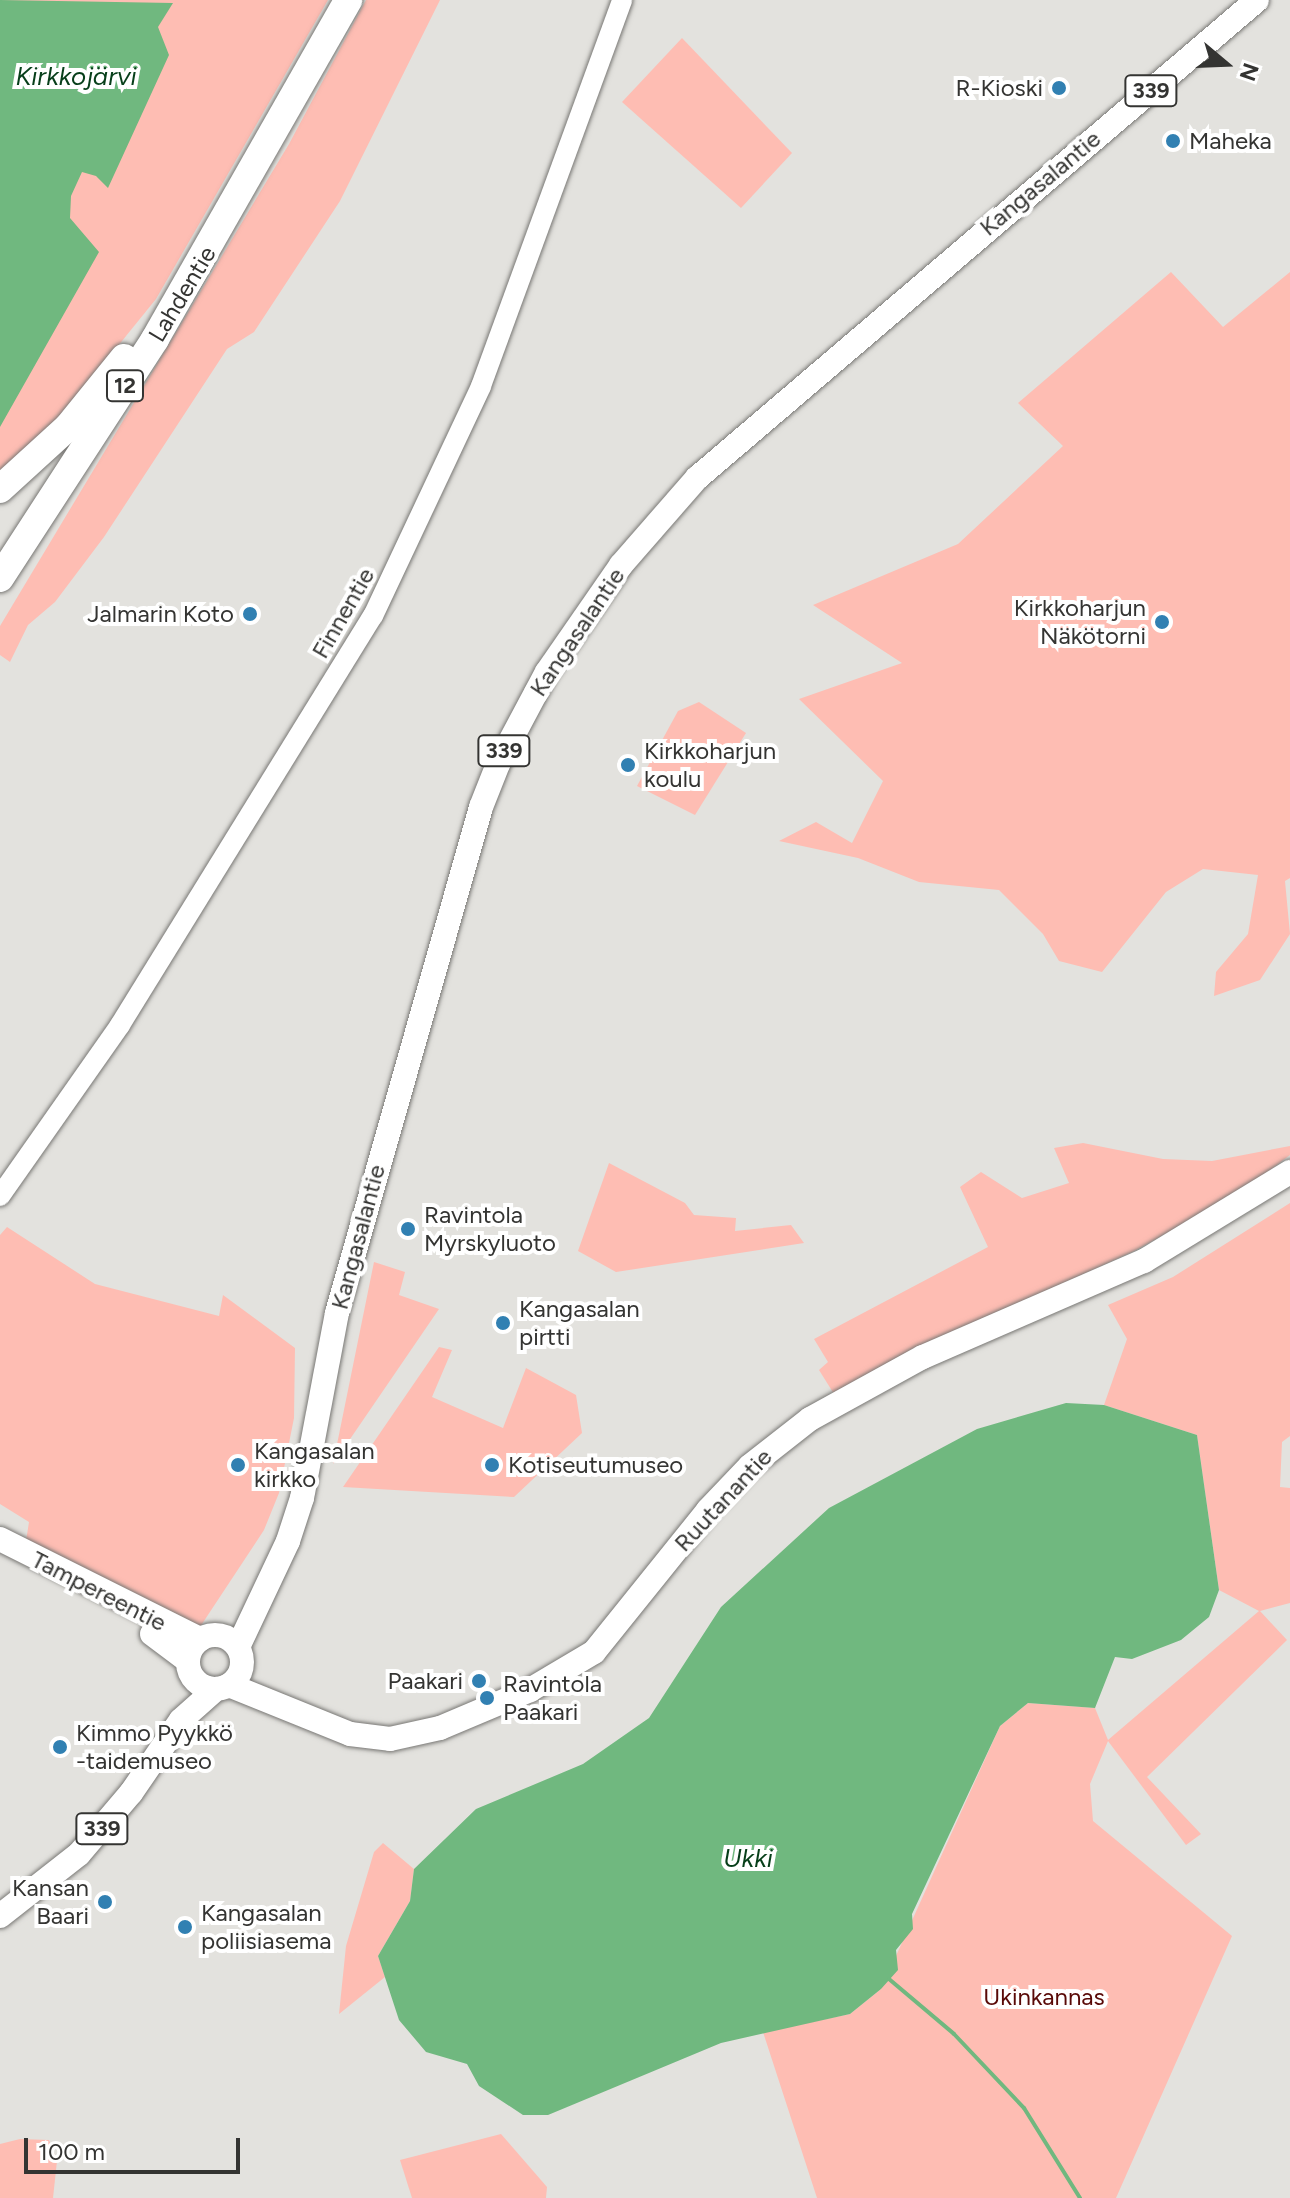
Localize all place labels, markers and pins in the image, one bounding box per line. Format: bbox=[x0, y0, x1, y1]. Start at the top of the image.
place label: R-Kioski bbox=[955, 74, 1043, 102]
marker: R-Kioski bbox=[1050, 79, 1068, 97]
place label: Maheka bbox=[1189, 127, 1272, 155]
marker: Maheka bbox=[1164, 132, 1182, 150]
place label: Kirkkoharjun Näkötorni bbox=[1014, 594, 1146, 650]
place label: Jalmarin Koto bbox=[87, 600, 234, 628]
marker: Jalmarin Koto bbox=[241, 605, 259, 623]
marker: Kirkkoharjun Näkötorni bbox=[1153, 613, 1171, 631]
place label: Kirkkoharjun koulu bbox=[644, 737, 776, 793]
marker: Kirkkoharjun koulu bbox=[619, 756, 637, 774]
place label: Ravintola Myrskyluoto bbox=[424, 1201, 556, 1257]
marker: Ravintola Myrskyluoto bbox=[399, 1220, 417, 1238]
place label: Kangasalan pirtti bbox=[519, 1295, 640, 1351]
marker: Kangasalan pirtti bbox=[494, 1314, 512, 1332]
place label: Kangasalan kirkko bbox=[254, 1437, 375, 1493]
place label: Kotiseutumuseo bbox=[508, 1451, 683, 1479]
marker: Kangasalan kirkko bbox=[229, 1456, 247, 1474]
marker: Kotiseutumuseo bbox=[483, 1456, 501, 1474]
place label: Paakari bbox=[388, 1667, 463, 1695]
place label: Ravintola Paakari bbox=[503, 1670, 602, 1726]
marker: Paakari bbox=[470, 1672, 488, 1690]
marker: Ravintola Paakari bbox=[478, 1689, 496, 1707]
place label: Kimmo Pyykkö -taidemuseo bbox=[76, 1719, 233, 1775]
marker: Kimmo Pyykkö -taidemuseo bbox=[51, 1738, 69, 1756]
place label: Kansan Baari bbox=[12, 1874, 89, 1930]
marker: Kansan Baari bbox=[96, 1893, 114, 1911]
place label: Kangasalan poliisiasema bbox=[201, 1899, 331, 1955]
marker: Kangasalan poliisiasema bbox=[176, 1918, 194, 1936]

